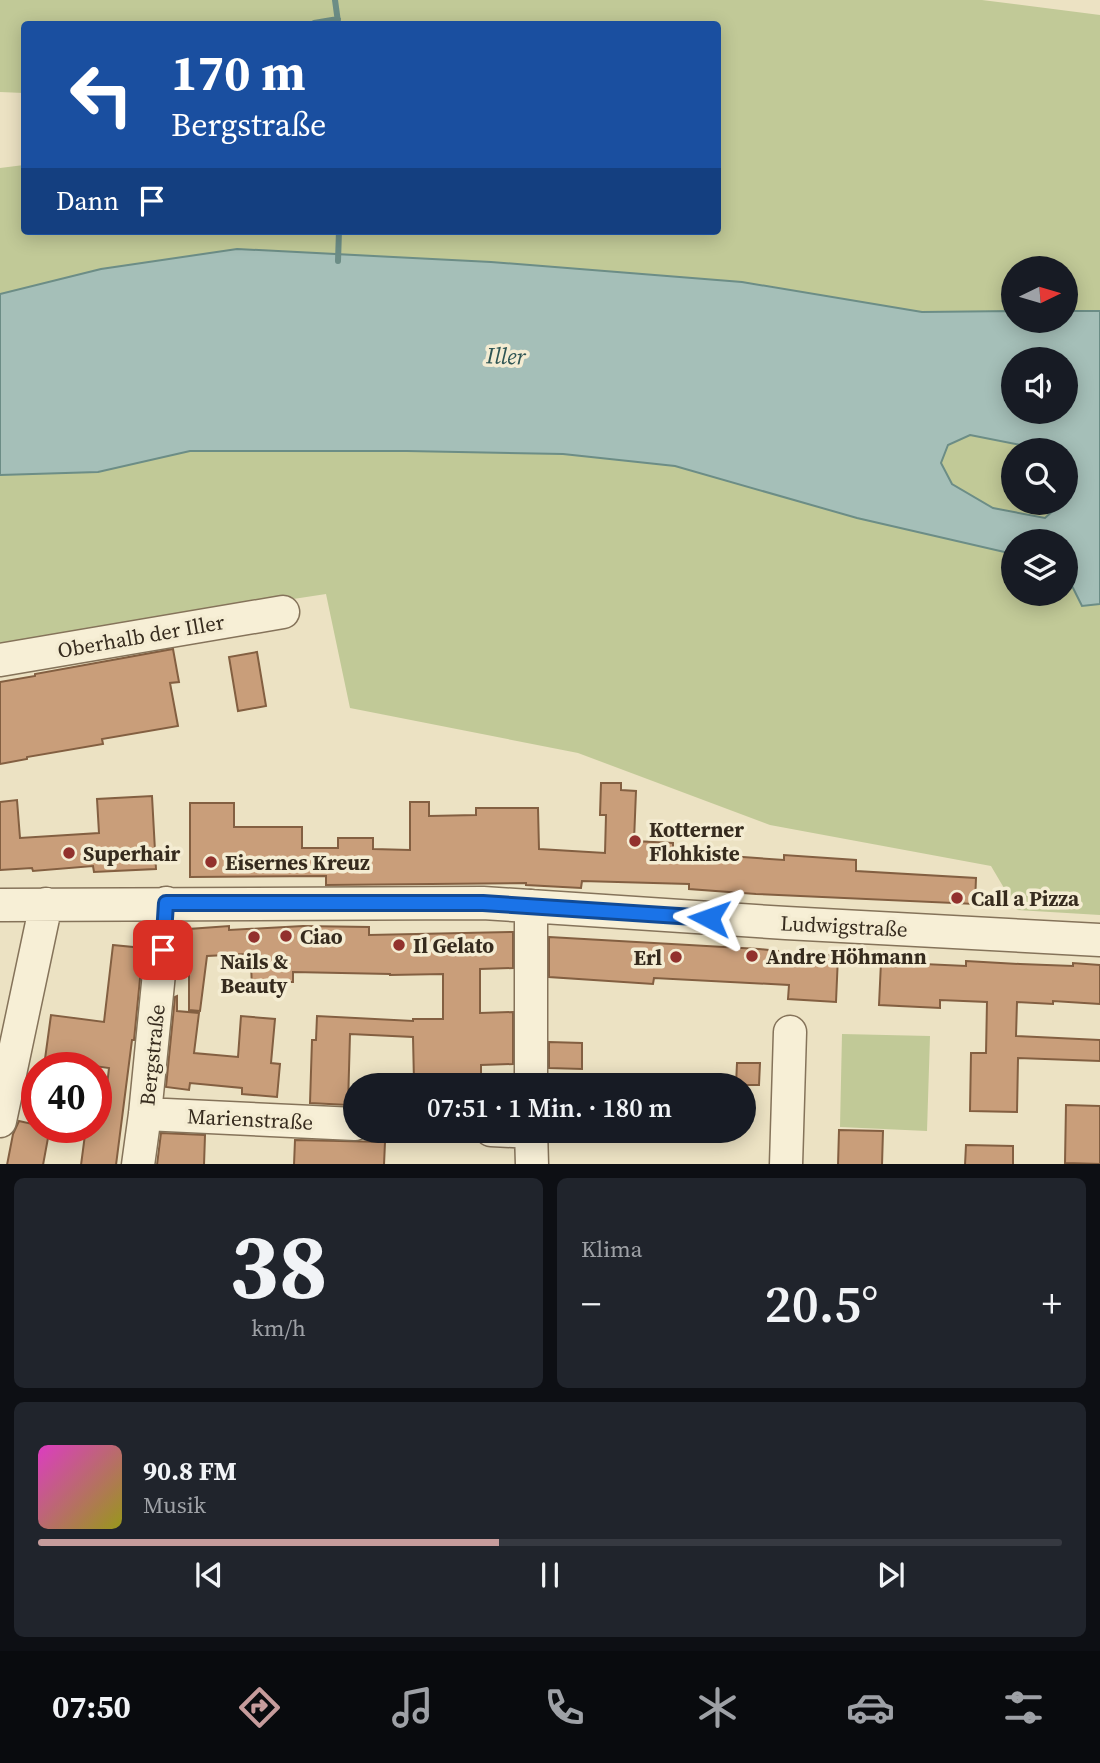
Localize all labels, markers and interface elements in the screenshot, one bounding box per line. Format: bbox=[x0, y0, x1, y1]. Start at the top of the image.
text: 170 m bbox=[171, 39, 306, 106]
icon: left bbox=[56, 49, 147, 140]
text: Bergstraße bbox=[171, 103, 326, 147]
icon: arrive bbox=[133, 182, 171, 220]
text: Dann bbox=[56, 183, 119, 219]
north arrow bbox=[1001, 256, 1078, 332]
map controls bbox=[1001, 256, 1078, 606]
water label: Iller bbox=[485, 339, 527, 373]
button: sound bbox=[1001, 347, 1078, 424]
button: search bbox=[1001, 438, 1078, 515]
button: layers bbox=[1001, 529, 1078, 606]
street label: Oberhalb der Iller bbox=[55, 607, 227, 665]
place label: Kotterner Flohkiste bbox=[649, 815, 744, 868]
marker: Kotterner Flohkiste bbox=[627, 833, 643, 849]
place label: Superhair bbox=[83, 839, 181, 868]
marker: Superhair bbox=[61, 845, 77, 861]
place label: Eisernes Kreuz bbox=[225, 848, 370, 877]
marker: Eisernes Kreuz bbox=[203, 854, 219, 870]
position arrow bbox=[672, 881, 746, 955]
place label: Call a Pizza bbox=[971, 884, 1080, 913]
marker: Call a Pizza bbox=[949, 890, 965, 906]
street label: Ludwigstraße bbox=[780, 908, 908, 944]
pin bbox=[133, 920, 193, 980]
place label: Ciao bbox=[300, 922, 343, 951]
marker: Ciao bbox=[278, 928, 294, 944]
marker: Nails & Beauty bbox=[246, 929, 262, 945]
icon: arrive bbox=[144, 931, 182, 969]
place label: Il Gelato bbox=[413, 931, 494, 960]
marker: Il Gelato bbox=[391, 937, 407, 953]
place label: Andre Höhmann bbox=[766, 942, 927, 971]
place label: Erl bbox=[633, 943, 662, 972]
place label: Nails & Beauty bbox=[220, 947, 288, 1000]
marker: Andre Höhmann bbox=[744, 948, 760, 964]
marker: Erl bbox=[668, 949, 684, 965]
street label: Bergstraße bbox=[132, 1003, 172, 1107]
speed limit sign: 40 bbox=[21, 1052, 112, 1143]
text: 07:51 · 1 Min. · 180 m bbox=[427, 1090, 672, 1126]
street label: Marienstraße bbox=[186, 1101, 314, 1137]
text: 38 bbox=[229, 1204, 328, 1328]
text: Klima bbox=[581, 1233, 642, 1265]
text: 20.5° bbox=[765, 1268, 878, 1339]
text: − bbox=[581, 1278, 601, 1330]
text: + bbox=[1042, 1278, 1062, 1330]
text: km/h bbox=[251, 1312, 306, 1344]
text: 90.8 FM bbox=[143, 1453, 237, 1489]
text: Musik bbox=[143, 1489, 206, 1521]
icon: previous bbox=[190, 1556, 228, 1594]
icon: pause bbox=[531, 1556, 569, 1594]
icon: next bbox=[872, 1556, 910, 1594]
icon: directions bbox=[235, 1683, 284, 1732]
icon: music bbox=[388, 1683, 437, 1732]
icon: phone bbox=[540, 1683, 589, 1732]
icon: climate bbox=[693, 1683, 742, 1732]
icon: car bbox=[846, 1683, 895, 1732]
icon: filters bbox=[999, 1683, 1048, 1732]
text: 07:50 bbox=[52, 1685, 131, 1729]

